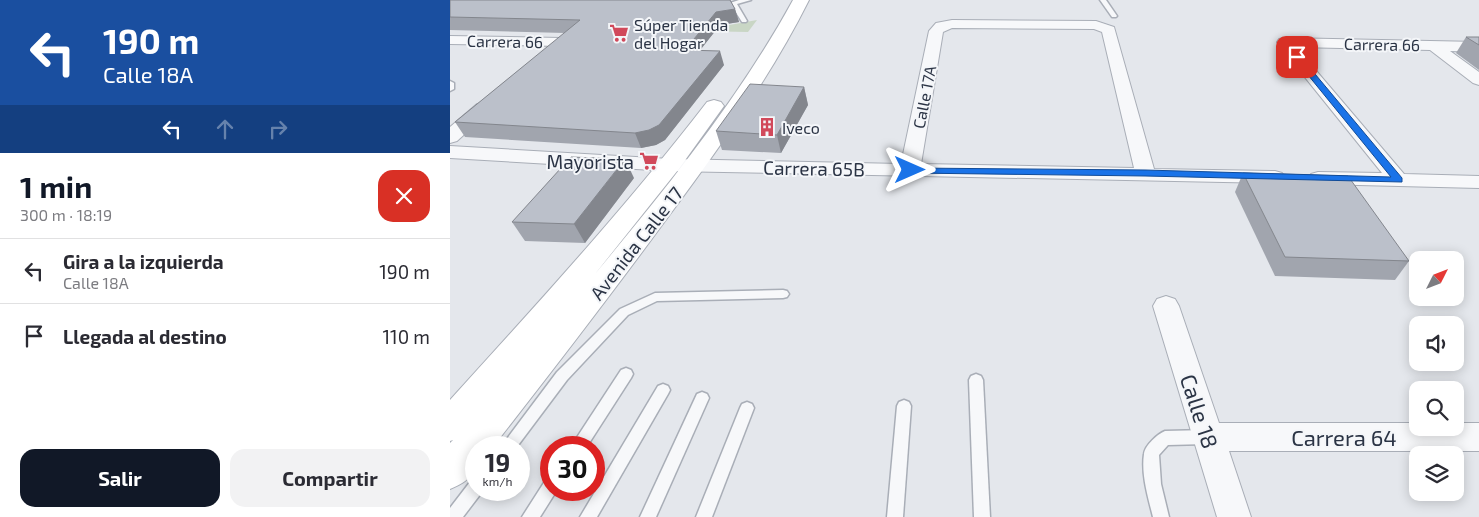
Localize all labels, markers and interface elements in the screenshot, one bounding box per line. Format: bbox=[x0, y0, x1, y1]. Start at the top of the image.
place label: Súper Tienda del Hogar bbox=[634, 15, 728, 52]
text: 190 m bbox=[103, 19, 199, 61]
icon: left bbox=[20, 20, 85, 85]
supermarket icon: Súper Tienda del Hogar bbox=[608, 22, 630, 44]
street label: Carrera 66 bbox=[467, 31, 543, 51]
street label: Carrera 66 bbox=[1344, 34, 1420, 54]
pin bbox=[1276, 36, 1318, 78]
icon: arrive bbox=[1283, 43, 1311, 71]
text: Calle 18A bbox=[103, 61, 193, 87]
street label: Calle 17A bbox=[909, 64, 939, 130]
icon: left bbox=[158, 115, 186, 143]
icon: ahead bbox=[211, 115, 239, 143]
icon: right bbox=[264, 115, 292, 143]
building icon: Iveco bbox=[756, 116, 778, 138]
place label: Iveco bbox=[782, 118, 820, 137]
position arrow bbox=[883, 143, 935, 195]
place label: Mayorista bbox=[547, 150, 634, 173]
supermarket icon: Mayorista bbox=[638, 150, 660, 172]
street label: Carrera 65B bbox=[763, 156, 865, 180]
text: 1 min bbox=[20, 168, 92, 204]
button: close bbox=[378, 170, 430, 222]
street label: Avenida Calle 17 bbox=[585, 182, 687, 304]
text: 300 m · 18:19 bbox=[20, 205, 112, 224]
text: Gira a la izquierda bbox=[63, 250, 224, 273]
north arrow bbox=[1409, 251, 1464, 306]
map controls bbox=[1409, 251, 1464, 501]
icon: left bbox=[20, 257, 48, 285]
text: 190 m bbox=[379, 260, 430, 283]
text: Calle 18A bbox=[63, 273, 129, 292]
button: sound bbox=[1409, 316, 1464, 371]
icon: arrive bbox=[20, 322, 48, 350]
text: Llegada al destino bbox=[63, 325, 227, 348]
text: 110 m bbox=[383, 325, 430, 348]
street label: Calle 18 bbox=[1176, 371, 1224, 451]
button: search bbox=[1409, 381, 1464, 436]
street label: Carrera 64 bbox=[1291, 424, 1397, 450]
speed limit sign: 30 bbox=[540, 436, 605, 501]
button: layers bbox=[1409, 446, 1464, 501]
text: 19 bbox=[485, 447, 510, 477]
button: Salir bbox=[20, 449, 220, 507]
button: Compartir bbox=[230, 449, 430, 507]
text: km/h bbox=[483, 474, 512, 488]

